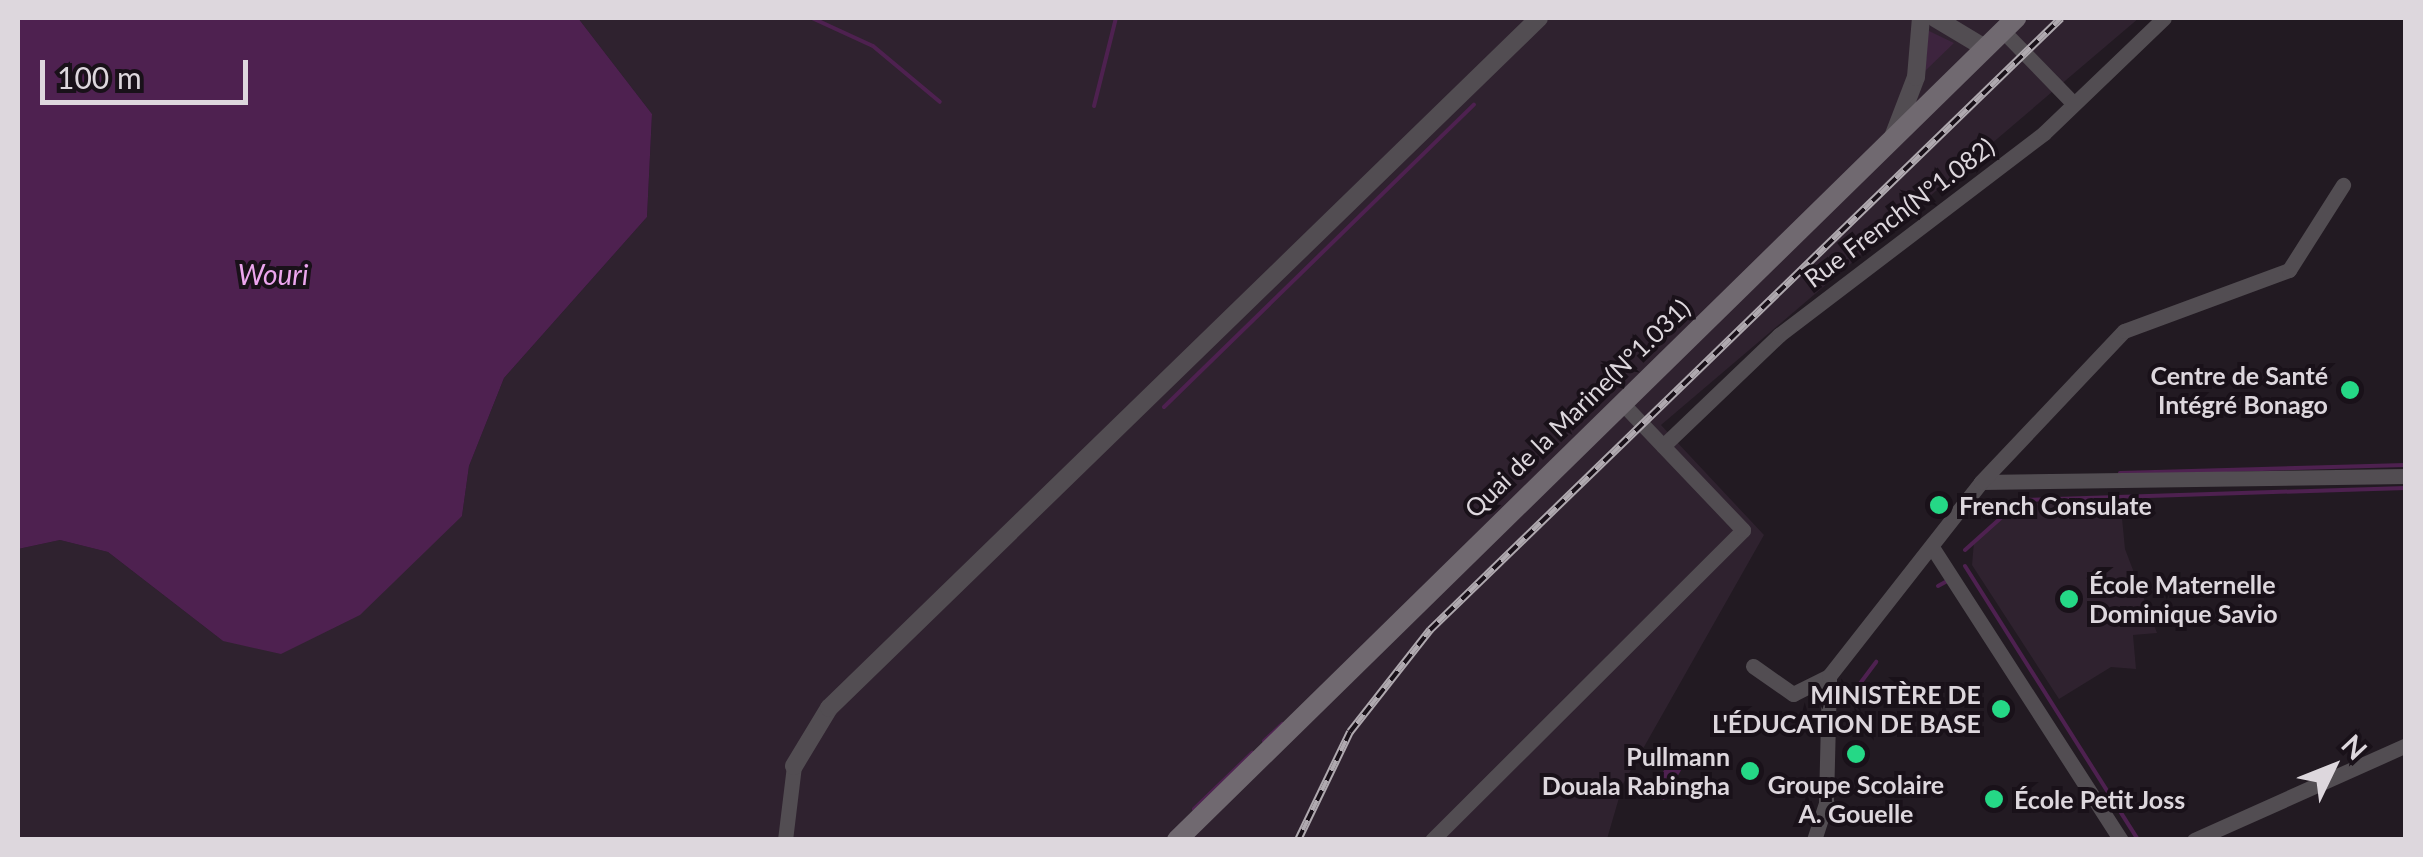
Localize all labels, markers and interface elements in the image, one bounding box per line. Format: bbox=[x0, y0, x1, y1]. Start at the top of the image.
scale bar bbox=[45, 40, 252, 102]
text: 100 m bbox=[57, 59, 142, 95]
street label: Rue French(N°1.082) bbox=[1798, 131, 2000, 293]
water label: Wouri bbox=[238, 257, 308, 291]
street label: Quai de la Marine(N°1.031) bbox=[1458, 293, 1696, 523]
place label: Centre de Santé Intégré Bonago bbox=[2150, 361, 2328, 420]
marker: Centre de Santé Intégré Bonago bbox=[2337, 377, 2363, 403]
place label: French Consulate bbox=[1959, 490, 2152, 520]
marker: French Consulate bbox=[1928, 494, 1950, 516]
place label: École Maternelle Dominique Savio bbox=[2089, 570, 2278, 629]
marker: École Maternelle Dominique Savio bbox=[2058, 588, 2080, 610]
place label: MINISTÈRE DE L'ÉDUCATION DE BASE bbox=[1712, 680, 1981, 739]
marker: MINISTÈRE DE L'ÉDUCATION DE BASE bbox=[1990, 698, 2012, 720]
north arrow bbox=[2283, 717, 2383, 817]
text: N bbox=[2335, 727, 2375, 766]
place label: Pullmann Douala Rabingha bbox=[1542, 742, 1730, 801]
marker: Groupe Scolaire A. Gouelle bbox=[1845, 743, 1867, 765]
marker: Pullmann Douala Rabingha bbox=[1739, 760, 1761, 782]
place label: Groupe Scolaire A. Gouelle bbox=[1768, 770, 1944, 829]
place label: École Petit Joss bbox=[2014, 784, 2186, 814]
marker: École Petit Joss bbox=[1983, 788, 2005, 810]

